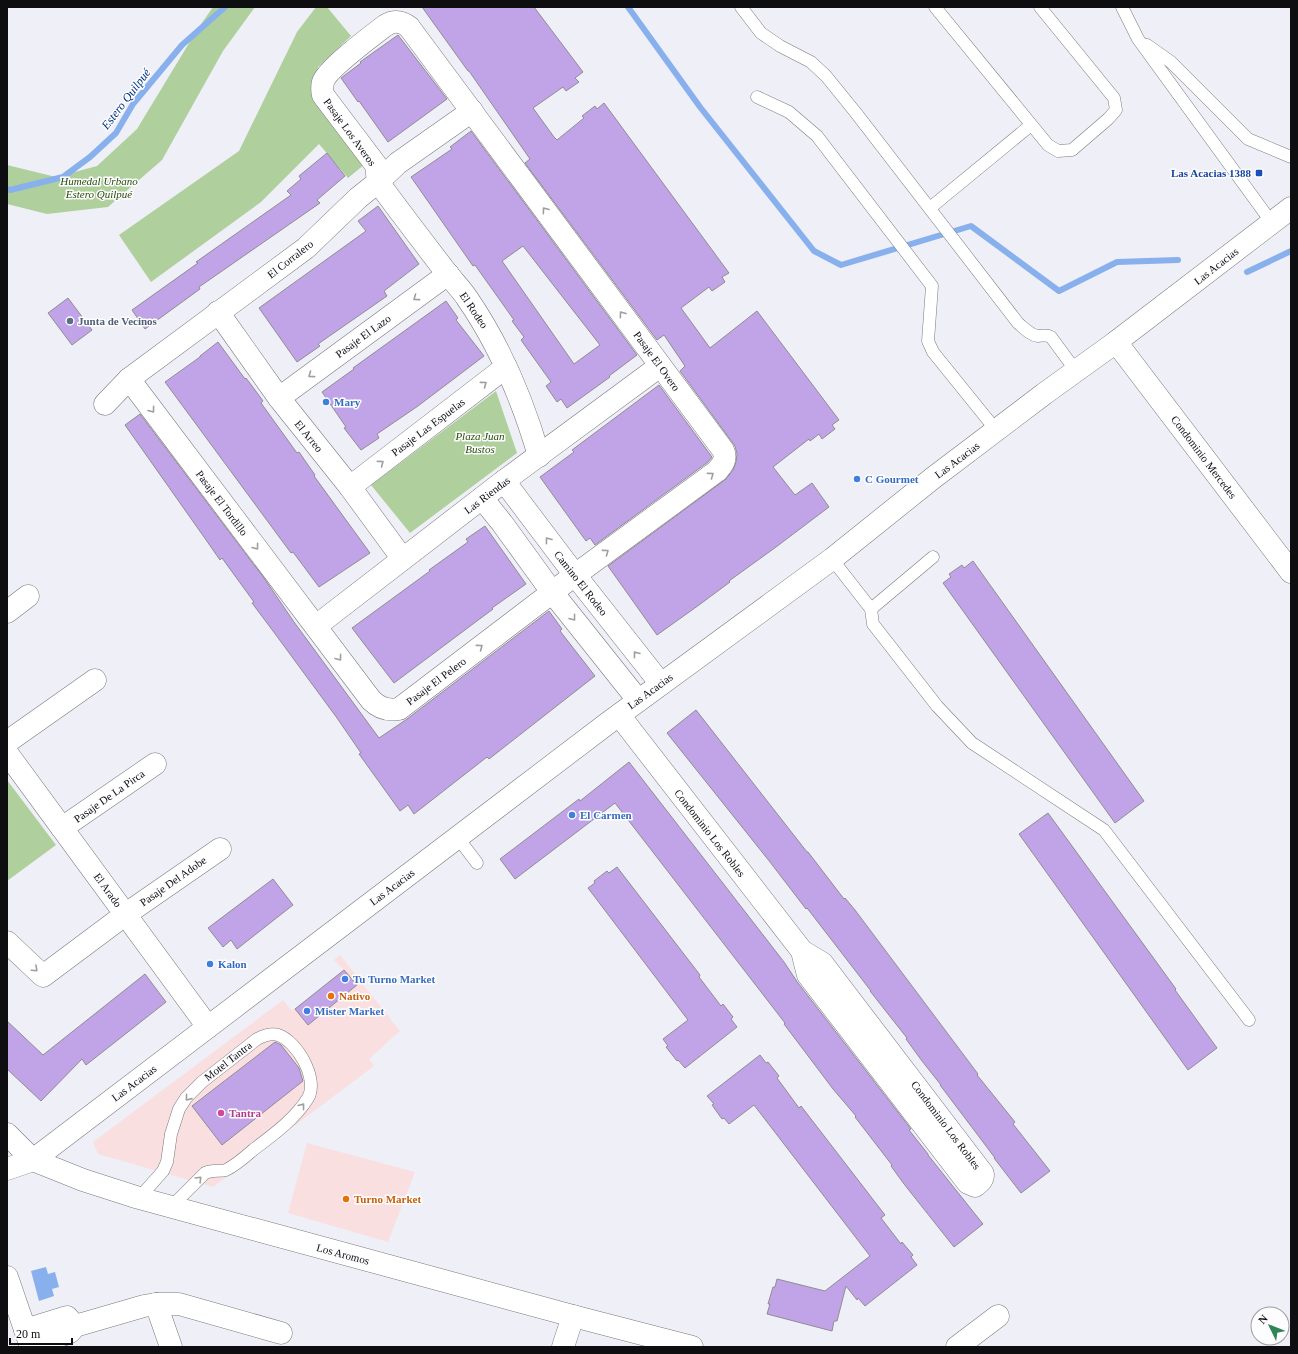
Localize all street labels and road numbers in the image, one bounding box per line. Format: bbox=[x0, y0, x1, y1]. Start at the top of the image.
street label: Pasaje Los Averos bbox=[322, 96, 378, 168]
street label: El Corralero bbox=[265, 237, 316, 281]
street label: Las Acacias bbox=[1191, 245, 1241, 287]
street label: El Rodeo bbox=[457, 290, 491, 331]
street label: Pasaje El Lazo bbox=[333, 312, 393, 360]
street label: Pasaje El Overo bbox=[631, 329, 683, 394]
street label: Pasaje Las Espuelas bbox=[389, 396, 467, 458]
street label: Condominio Mercedes bbox=[1169, 413, 1239, 501]
street label: El Arreo bbox=[293, 418, 326, 455]
street label: Las Acacias bbox=[932, 439, 982, 481]
street label: Pasaje El Tordillo bbox=[194, 468, 251, 538]
street label: Las Riendas bbox=[462, 474, 512, 516]
street label: Camino El Rodeo bbox=[552, 548, 610, 618]
street label: Pasaje El Pelero bbox=[404, 654, 469, 707]
street label: Las Acacias bbox=[625, 671, 675, 711]
street label: Pasaje De La Pirca bbox=[71, 767, 147, 825]
street label: Condominio Los Robles bbox=[672, 787, 748, 879]
street label: Pasaje Del Adobe bbox=[138, 854, 209, 908]
street label: Las Acacias bbox=[367, 866, 417, 908]
street label: El Arado bbox=[92, 871, 125, 910]
street label: Motel Tantra bbox=[202, 1039, 254, 1083]
street label: Las Acacias bbox=[109, 1062, 159, 1104]
street label: Condominio Los Robles bbox=[909, 1078, 983, 1172]
street label: Los Aromos bbox=[315, 1241, 371, 1267]

